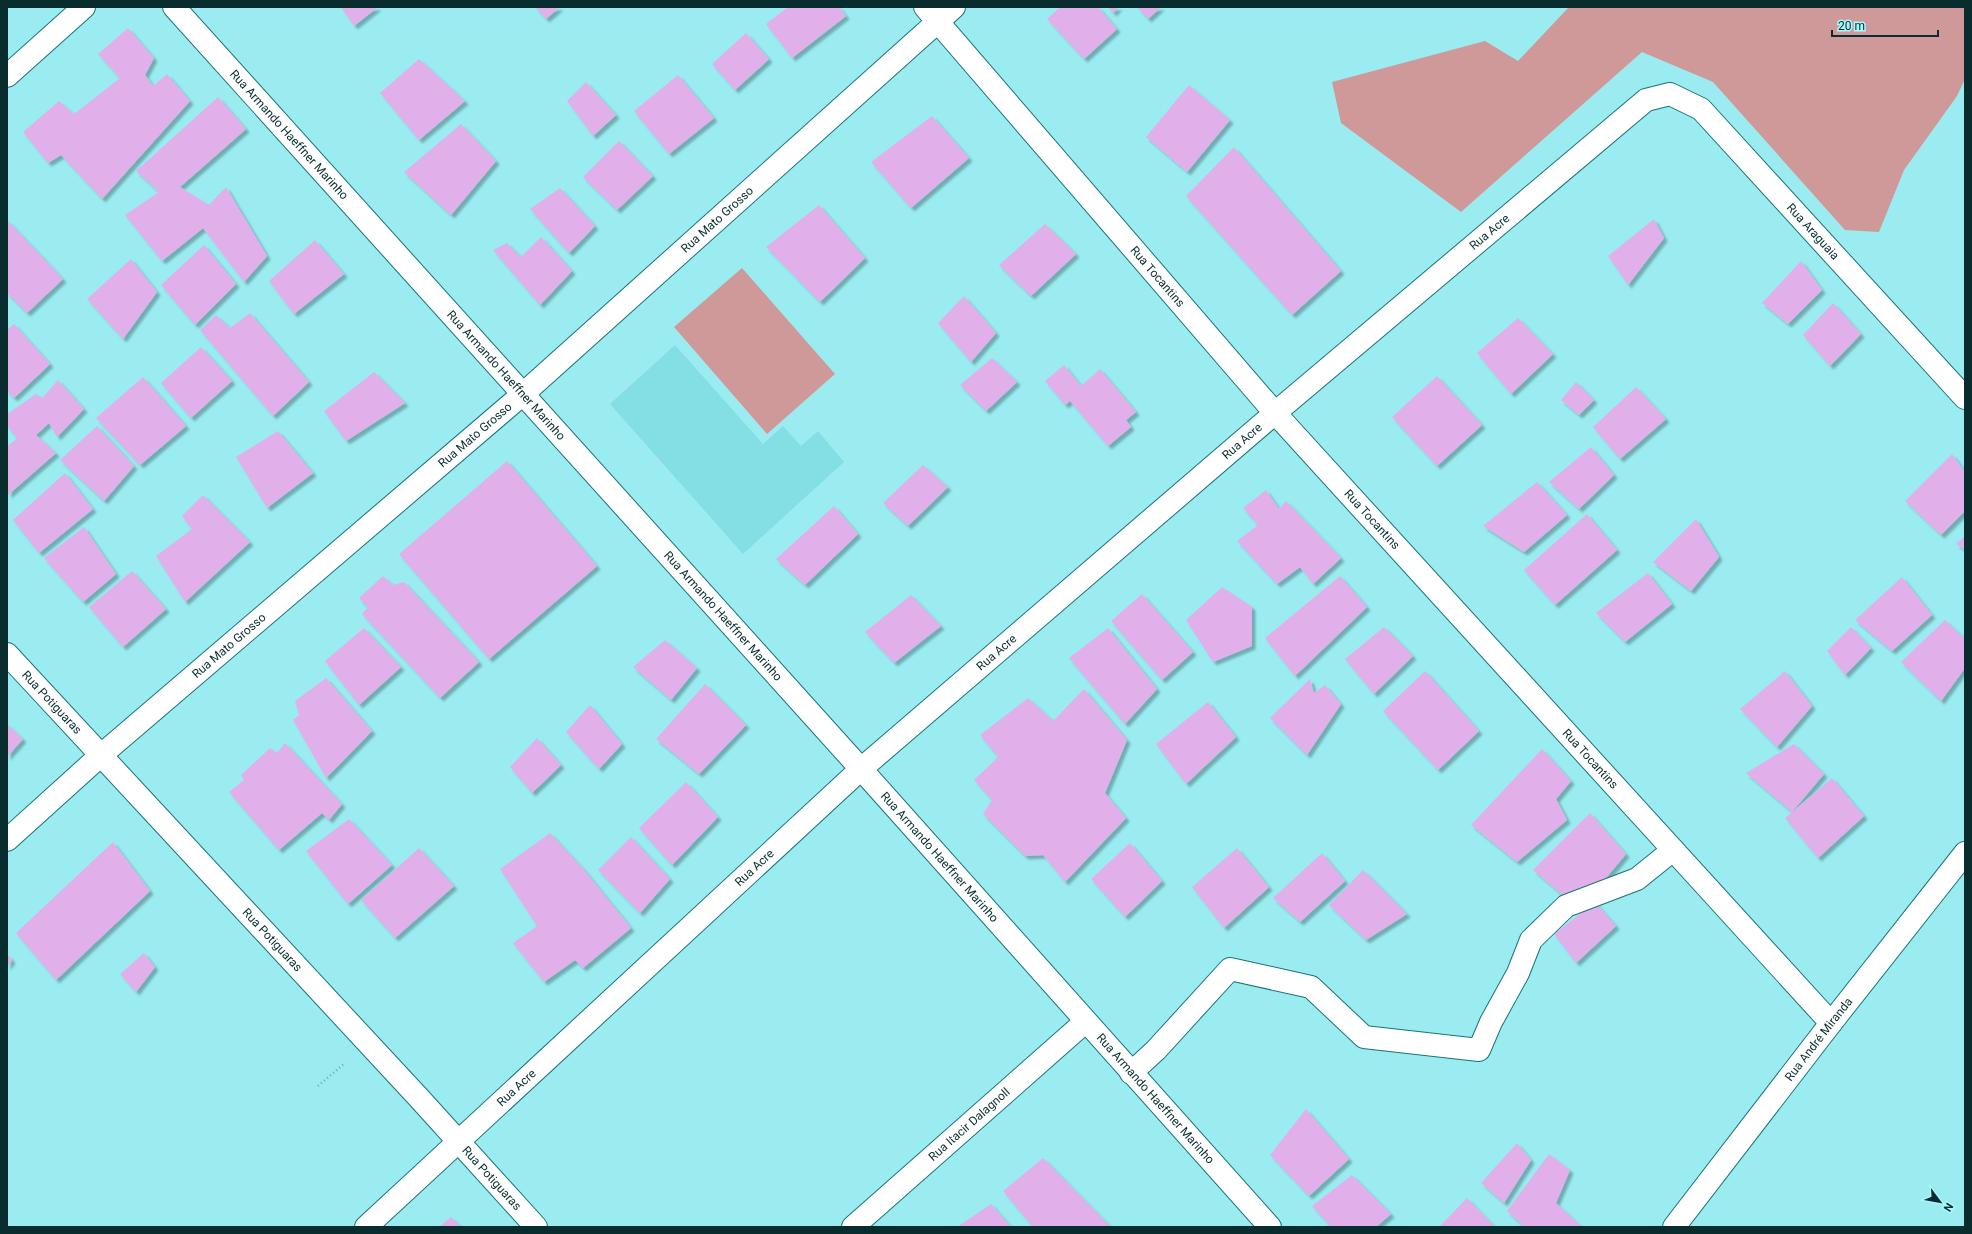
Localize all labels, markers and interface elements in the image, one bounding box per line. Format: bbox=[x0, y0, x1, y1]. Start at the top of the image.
scale bar bbox=[1832, 12, 1938, 38]
text: 20 m bbox=[1838, 19, 1865, 33]
street label: Rua Armando Haeffner Marinho bbox=[227, 67, 351, 203]
street label: Rua Mato Grosso bbox=[678, 183, 756, 256]
street label: Rua Araguaia bbox=[1784, 201, 1842, 263]
street label: Rua Acre bbox=[1467, 211, 1512, 253]
street label: Rua Tocantins bbox=[1127, 243, 1188, 310]
street label: Rua Armando Haeffner Marinho bbox=[444, 308, 568, 443]
street label: Rua Mato Grosso bbox=[435, 400, 515, 470]
street label: Rua Acre bbox=[1219, 420, 1265, 462]
street label: Rua Tocantins bbox=[1341, 487, 1403, 552]
street label: Rua Armando Haeffner Marinho bbox=[661, 548, 785, 684]
street label: Rua Mato Grosso bbox=[189, 610, 269, 681]
street label: Rua Acre bbox=[974, 632, 1019, 673]
street label: Rua Potiguaras bbox=[19, 668, 85, 737]
street label: Rua Tocantins bbox=[1559, 726, 1621, 792]
street label: Rua Armando Haeffner Marinho bbox=[878, 789, 1001, 925]
street label: Rua Acre bbox=[732, 846, 777, 889]
street label: Rua Potiguaras bbox=[240, 905, 305, 974]
street label: Rua André Miranda bbox=[1782, 995, 1855, 1084]
street label: Rua Armando Haeffner Marinho bbox=[1094, 1031, 1217, 1167]
street label: Rua Acre bbox=[494, 1066, 539, 1109]
street label: Rua Itacir Dalagnoll bbox=[926, 1085, 1013, 1164]
street label: Rua Potiguaras bbox=[459, 1143, 524, 1213]
north arrow bbox=[1920, 1182, 1960, 1222]
text: N bbox=[1940, 1200, 1956, 1214]

